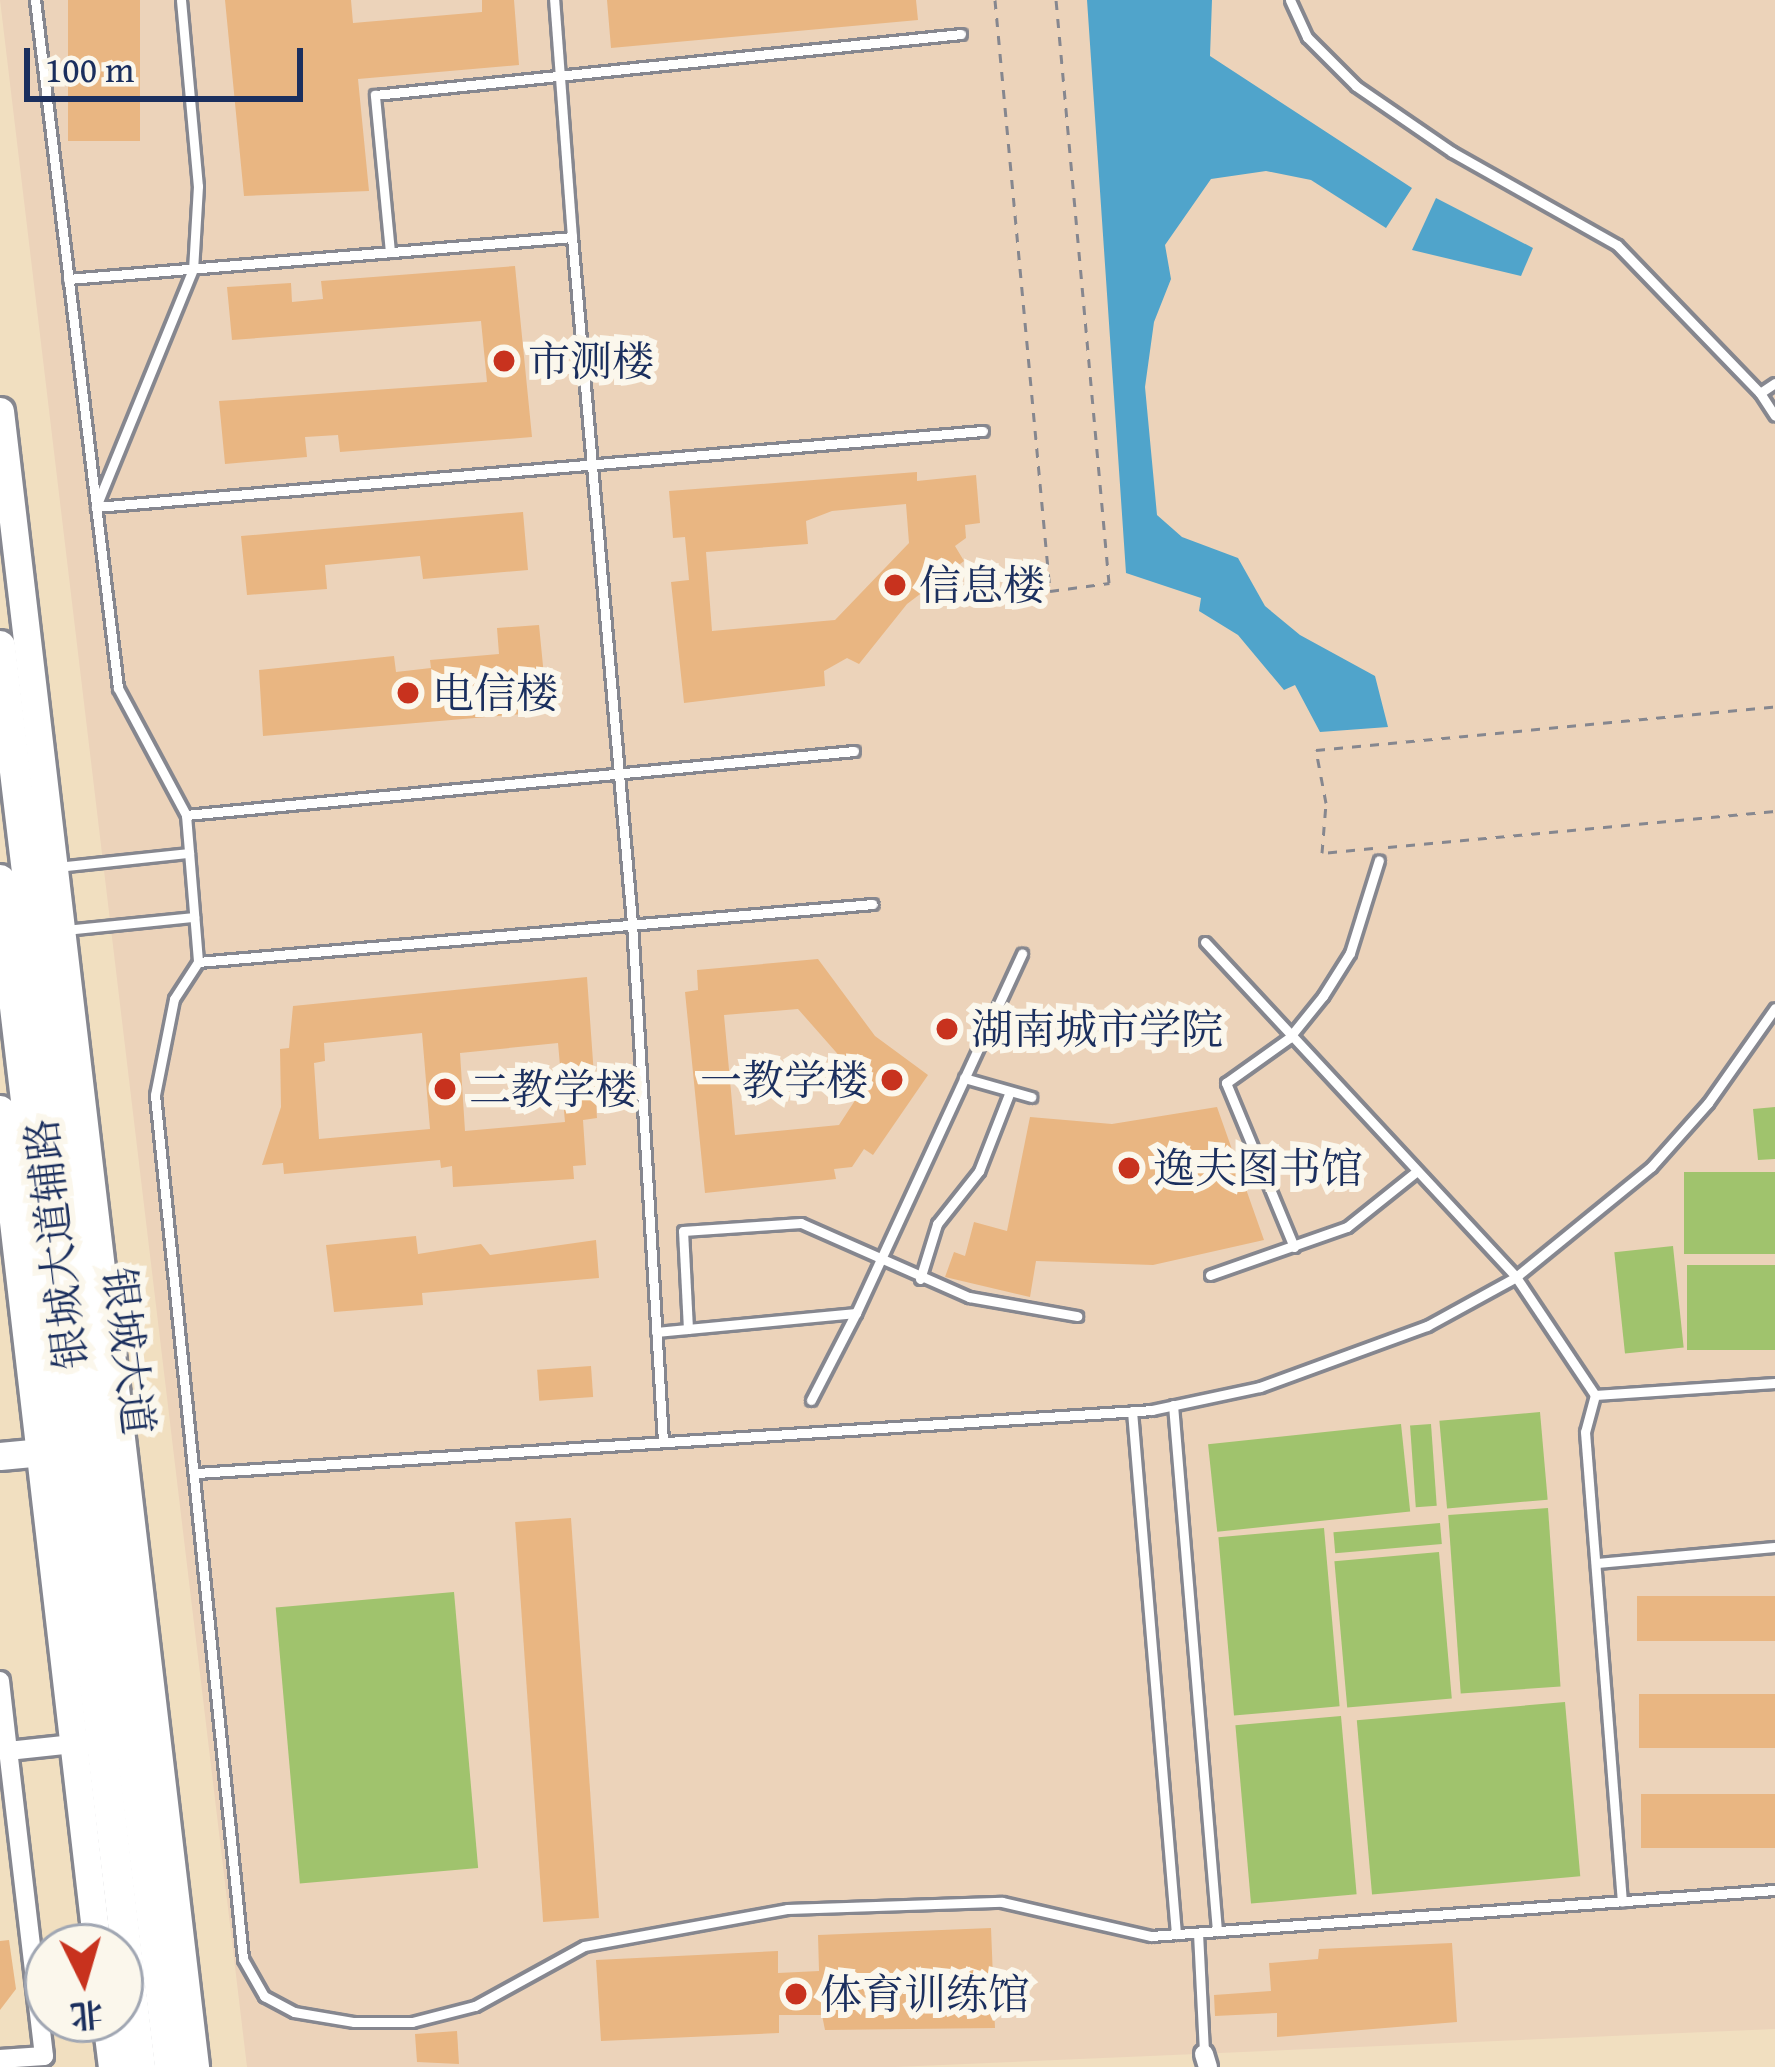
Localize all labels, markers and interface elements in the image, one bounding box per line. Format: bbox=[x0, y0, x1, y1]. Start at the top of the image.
scale bar bbox=[30, 24, 309, 98]
text: 100 m bbox=[45, 42, 134, 95]
place label: 市测楼 bbox=[528, 336, 654, 386]
marker: 市测楼 bbox=[491, 348, 517, 374]
place label: 信息楼 bbox=[919, 560, 1045, 610]
marker: 信息楼 bbox=[882, 572, 908, 598]
place label: 电信楼 bbox=[432, 668, 558, 718]
marker: 电信楼 bbox=[395, 680, 421, 706]
place label: 湖南城市学院 bbox=[971, 1004, 1223, 1054]
marker: 湖南城市学院 bbox=[934, 1016, 960, 1042]
place label: 一教学楼 bbox=[700, 1055, 868, 1105]
place label: 二教学楼 bbox=[469, 1064, 637, 1114]
marker: 一教学楼 bbox=[879, 1067, 905, 1093]
marker: 二教学楼 bbox=[432, 1076, 458, 1102]
street label: 银城大道辅路 bbox=[16, 1116, 96, 1372]
place label: 逸夫图书馆 bbox=[1153, 1143, 1363, 1193]
marker: 逸夫图书馆 bbox=[1116, 1155, 1142, 1181]
street label: 银城大道 bbox=[94, 1265, 164, 1437]
north arrow bbox=[24, 1923, 144, 2043]
place label: 体育训练馆 bbox=[820, 1969, 1030, 2019]
marker: 体育训练馆 bbox=[783, 1981, 809, 2007]
text: 北 bbox=[68, 1991, 105, 2041]

